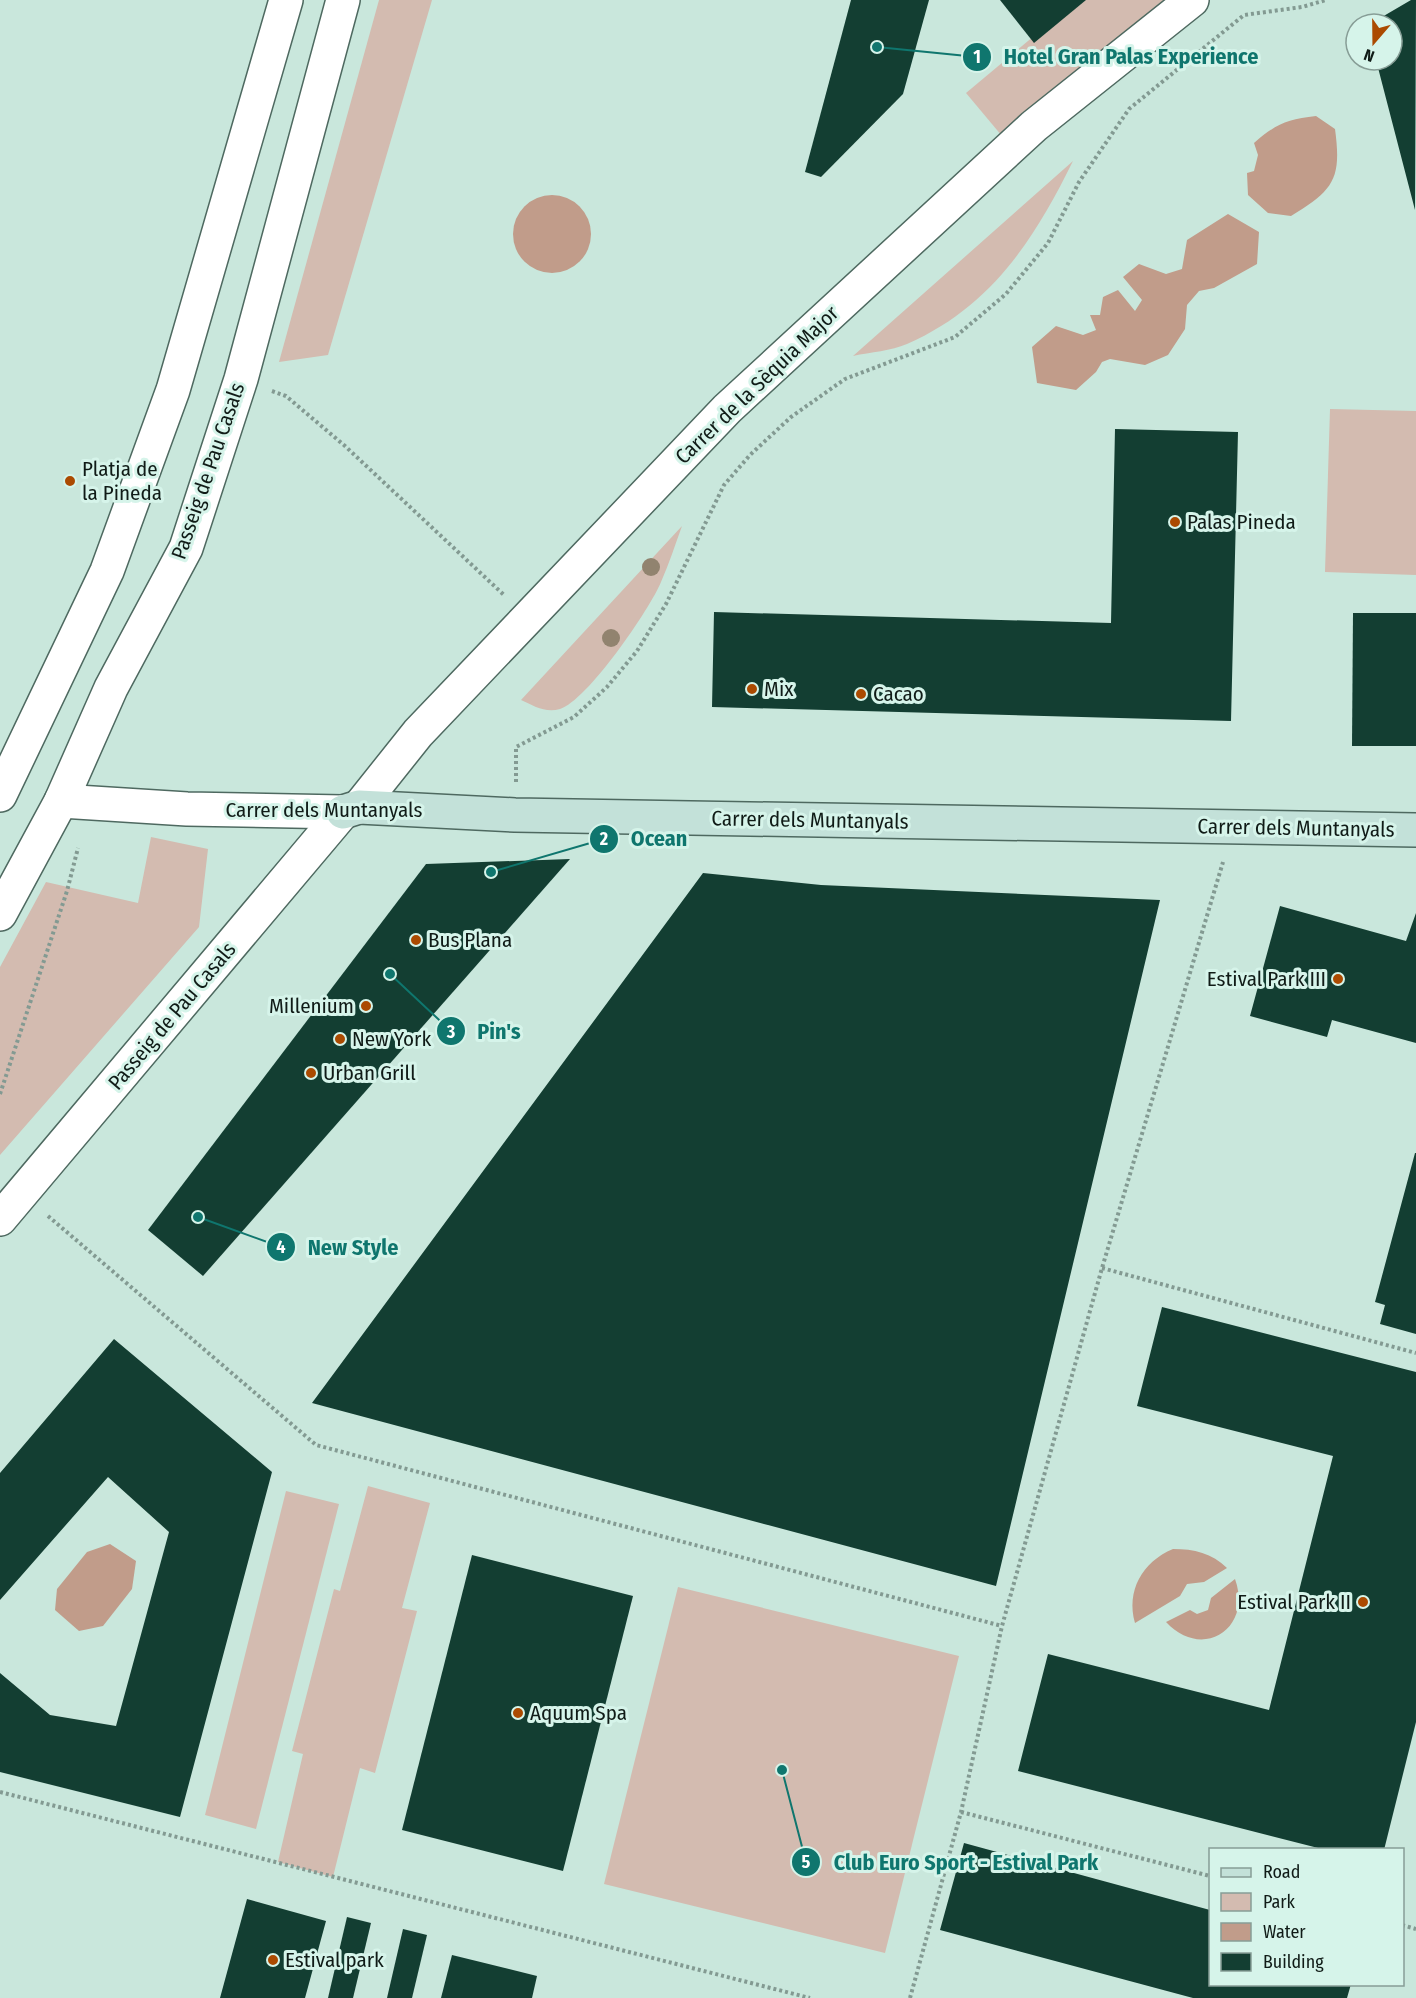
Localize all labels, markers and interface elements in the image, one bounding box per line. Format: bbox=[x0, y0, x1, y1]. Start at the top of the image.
north arrow bbox=[1344, 12, 1404, 72]
callout: Hotel Gran Palas Experience bbox=[962, 37, 1270, 77]
text: Hotel Gran Palas Experience bbox=[1004, 43, 1258, 70]
text: N bbox=[1361, 45, 1377, 66]
text: 1 bbox=[973, 46, 981, 68]
street label: Carrer de la Sèquia Major bbox=[670, 300, 845, 470]
street label: Passeig de Pau Casals bbox=[166, 379, 250, 563]
place label: Platja de la Pineda bbox=[82, 456, 162, 506]
marker: Platja de la Pineda bbox=[63, 474, 77, 488]
place label: Palas Pineda bbox=[1187, 509, 1296, 535]
marker: Palas Pineda bbox=[1168, 515, 1182, 529]
place label: Mix bbox=[764, 676, 794, 702]
place label: Cacao bbox=[873, 681, 924, 707]
marker: Mix bbox=[745, 682, 759, 696]
marker: Cacao bbox=[854, 687, 868, 701]
street label: Carrer dels Muntanyals bbox=[225, 797, 423, 823]
street label: Carrer dels Muntanyals bbox=[711, 805, 909, 835]
street label: Carrer dels Muntanyals bbox=[1197, 813, 1395, 843]
callout: Ocean bbox=[589, 819, 699, 859]
text: Ocean bbox=[631, 825, 687, 852]
text: 2 bbox=[599, 828, 608, 850]
place label: Bus Plana bbox=[428, 927, 512, 953]
marker: Bus Plana bbox=[409, 933, 423, 947]
street label: Passeig de Pau Casals bbox=[103, 937, 241, 1095]
place label: Estival Park III bbox=[1207, 966, 1326, 992]
marker: Estival Park III bbox=[1331, 972, 1345, 986]
place label: Millenium bbox=[269, 993, 354, 1019]
marker: Millenium bbox=[359, 999, 373, 1013]
callout: Pin's bbox=[436, 1011, 533, 1051]
text: Pin's bbox=[477, 1018, 521, 1045]
text: 3 bbox=[446, 1021, 456, 1043]
place label: New York bbox=[352, 1026, 431, 1052]
marker: New York bbox=[333, 1032, 347, 1046]
place label: Urban Grill bbox=[323, 1060, 416, 1086]
marker: Urban Grill bbox=[304, 1066, 318, 1080]
callout: New Style bbox=[266, 1227, 410, 1267]
text: New Style bbox=[308, 1234, 398, 1261]
text: 4 bbox=[276, 1236, 286, 1258]
place label: Estival Park II bbox=[1237, 1589, 1351, 1615]
marker: Estival Park II bbox=[1356, 1595, 1370, 1609]
place label: Aquum Spa bbox=[530, 1700, 627, 1726]
marker: Aquum Spa bbox=[511, 1706, 525, 1720]
callout: Club Euro Sport - Estival Park bbox=[791, 1842, 1110, 1882]
legend bbox=[1209, 1848, 1404, 1986]
text: Club Euro Sport - Estival Park bbox=[834, 1849, 1099, 1876]
text: 5 bbox=[802, 1851, 811, 1873]
text: Road bbox=[1263, 1861, 1300, 1883]
text: Park bbox=[1263, 1891, 1296, 1913]
text: Water bbox=[1263, 1921, 1306, 1943]
place label: Estival park bbox=[285, 1947, 384, 1973]
text: Building bbox=[1263, 1951, 1324, 1973]
marker: Estival park bbox=[266, 1953, 280, 1967]

